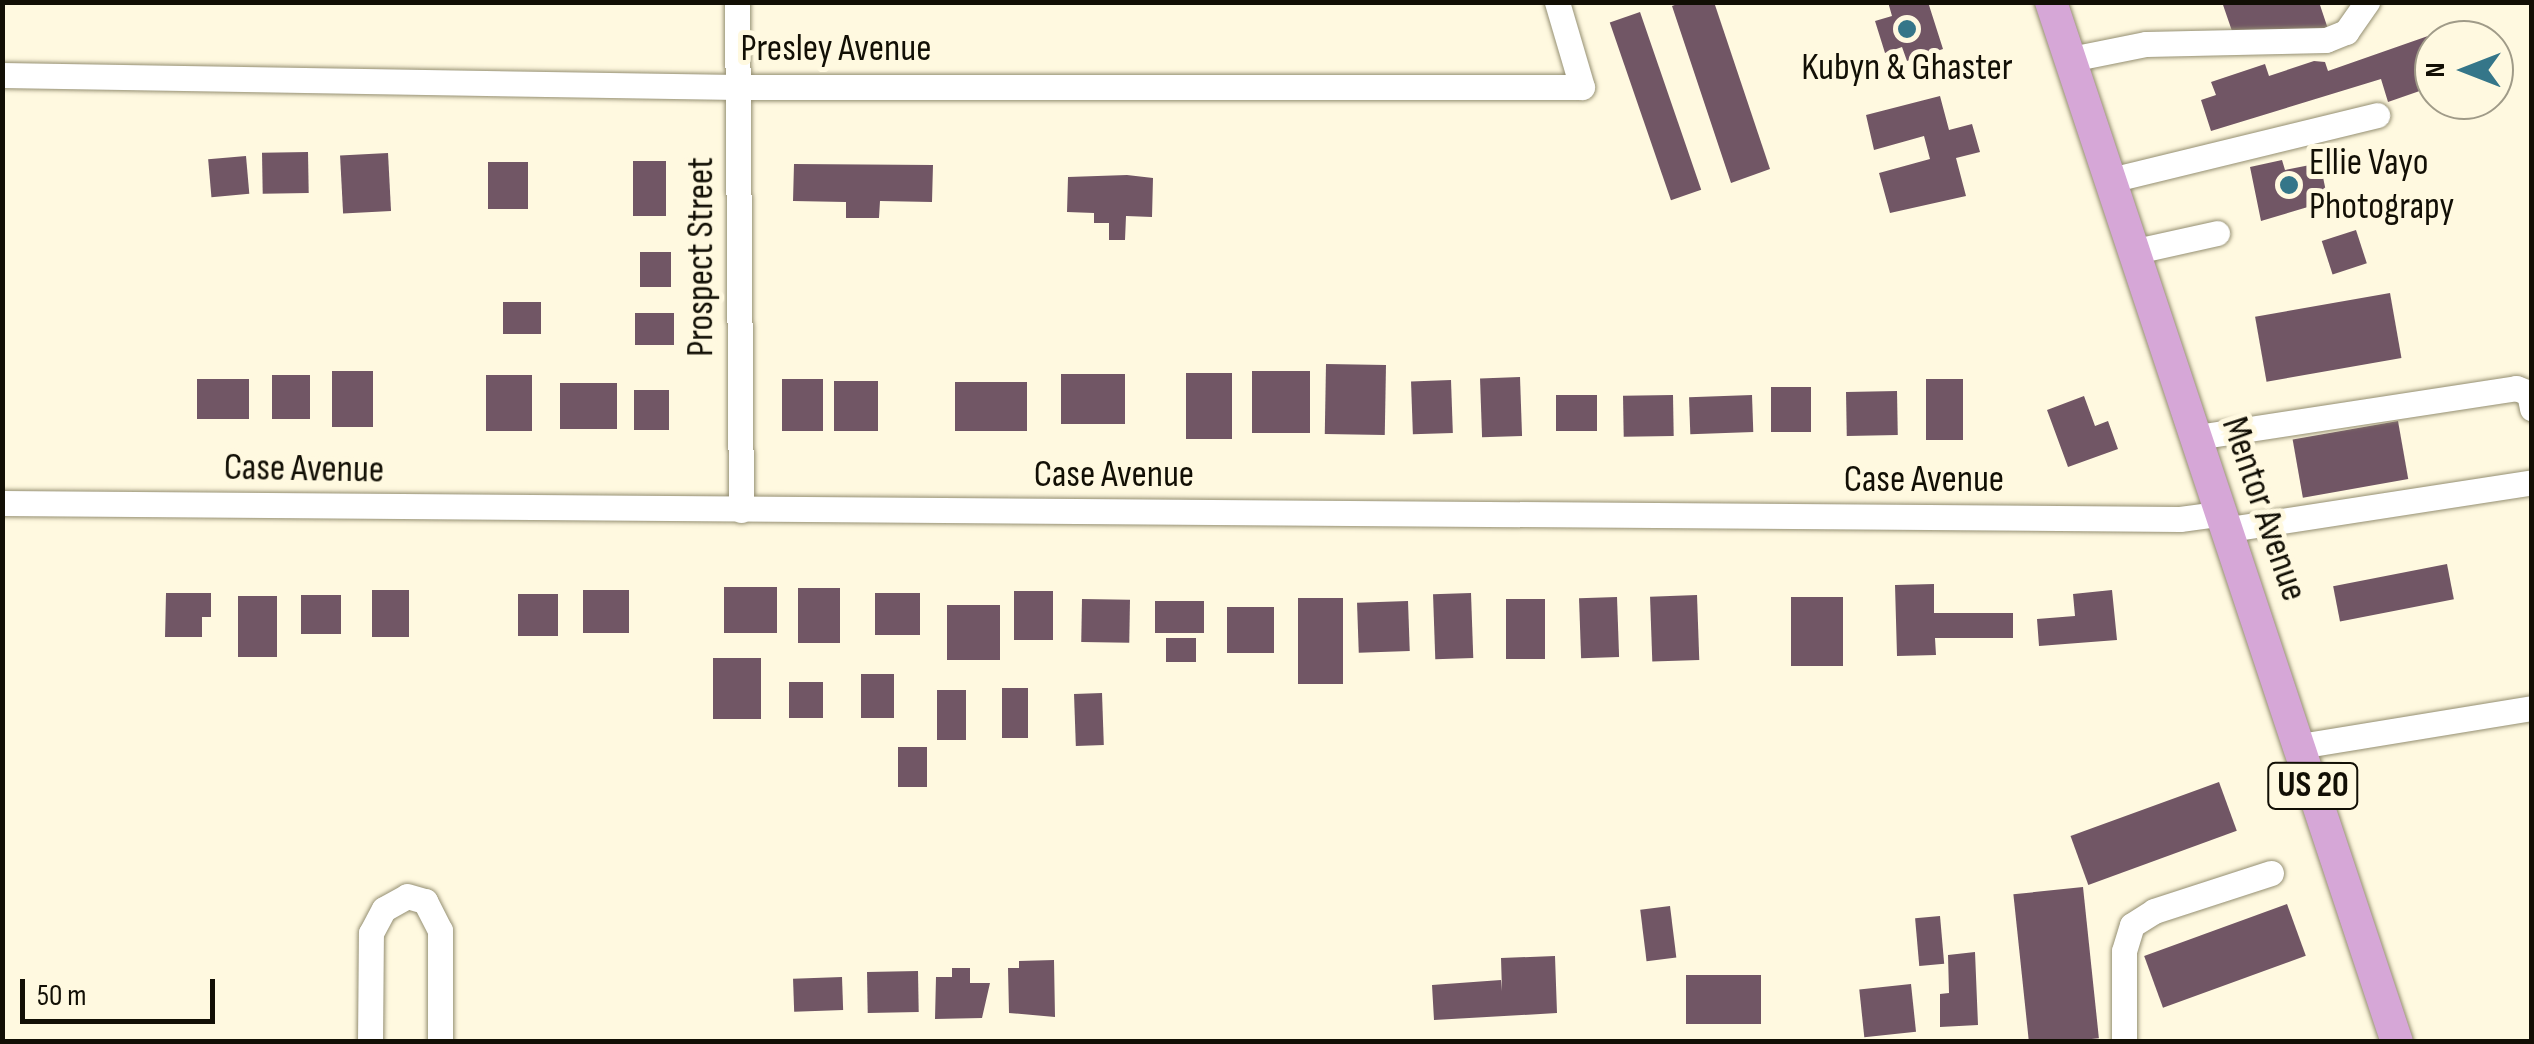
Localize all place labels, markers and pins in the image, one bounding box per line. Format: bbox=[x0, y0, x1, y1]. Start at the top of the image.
marker: Kubyn & Ghaster bbox=[1896, 18, 1918, 40]
place label: Kubyn & Ghaster bbox=[1801, 45, 2013, 91]
place label: Ellie Vayo Photograpy bbox=[2309, 140, 2454, 230]
marker: Ellie Vayo Photograpy bbox=[2278, 174, 2300, 196]

